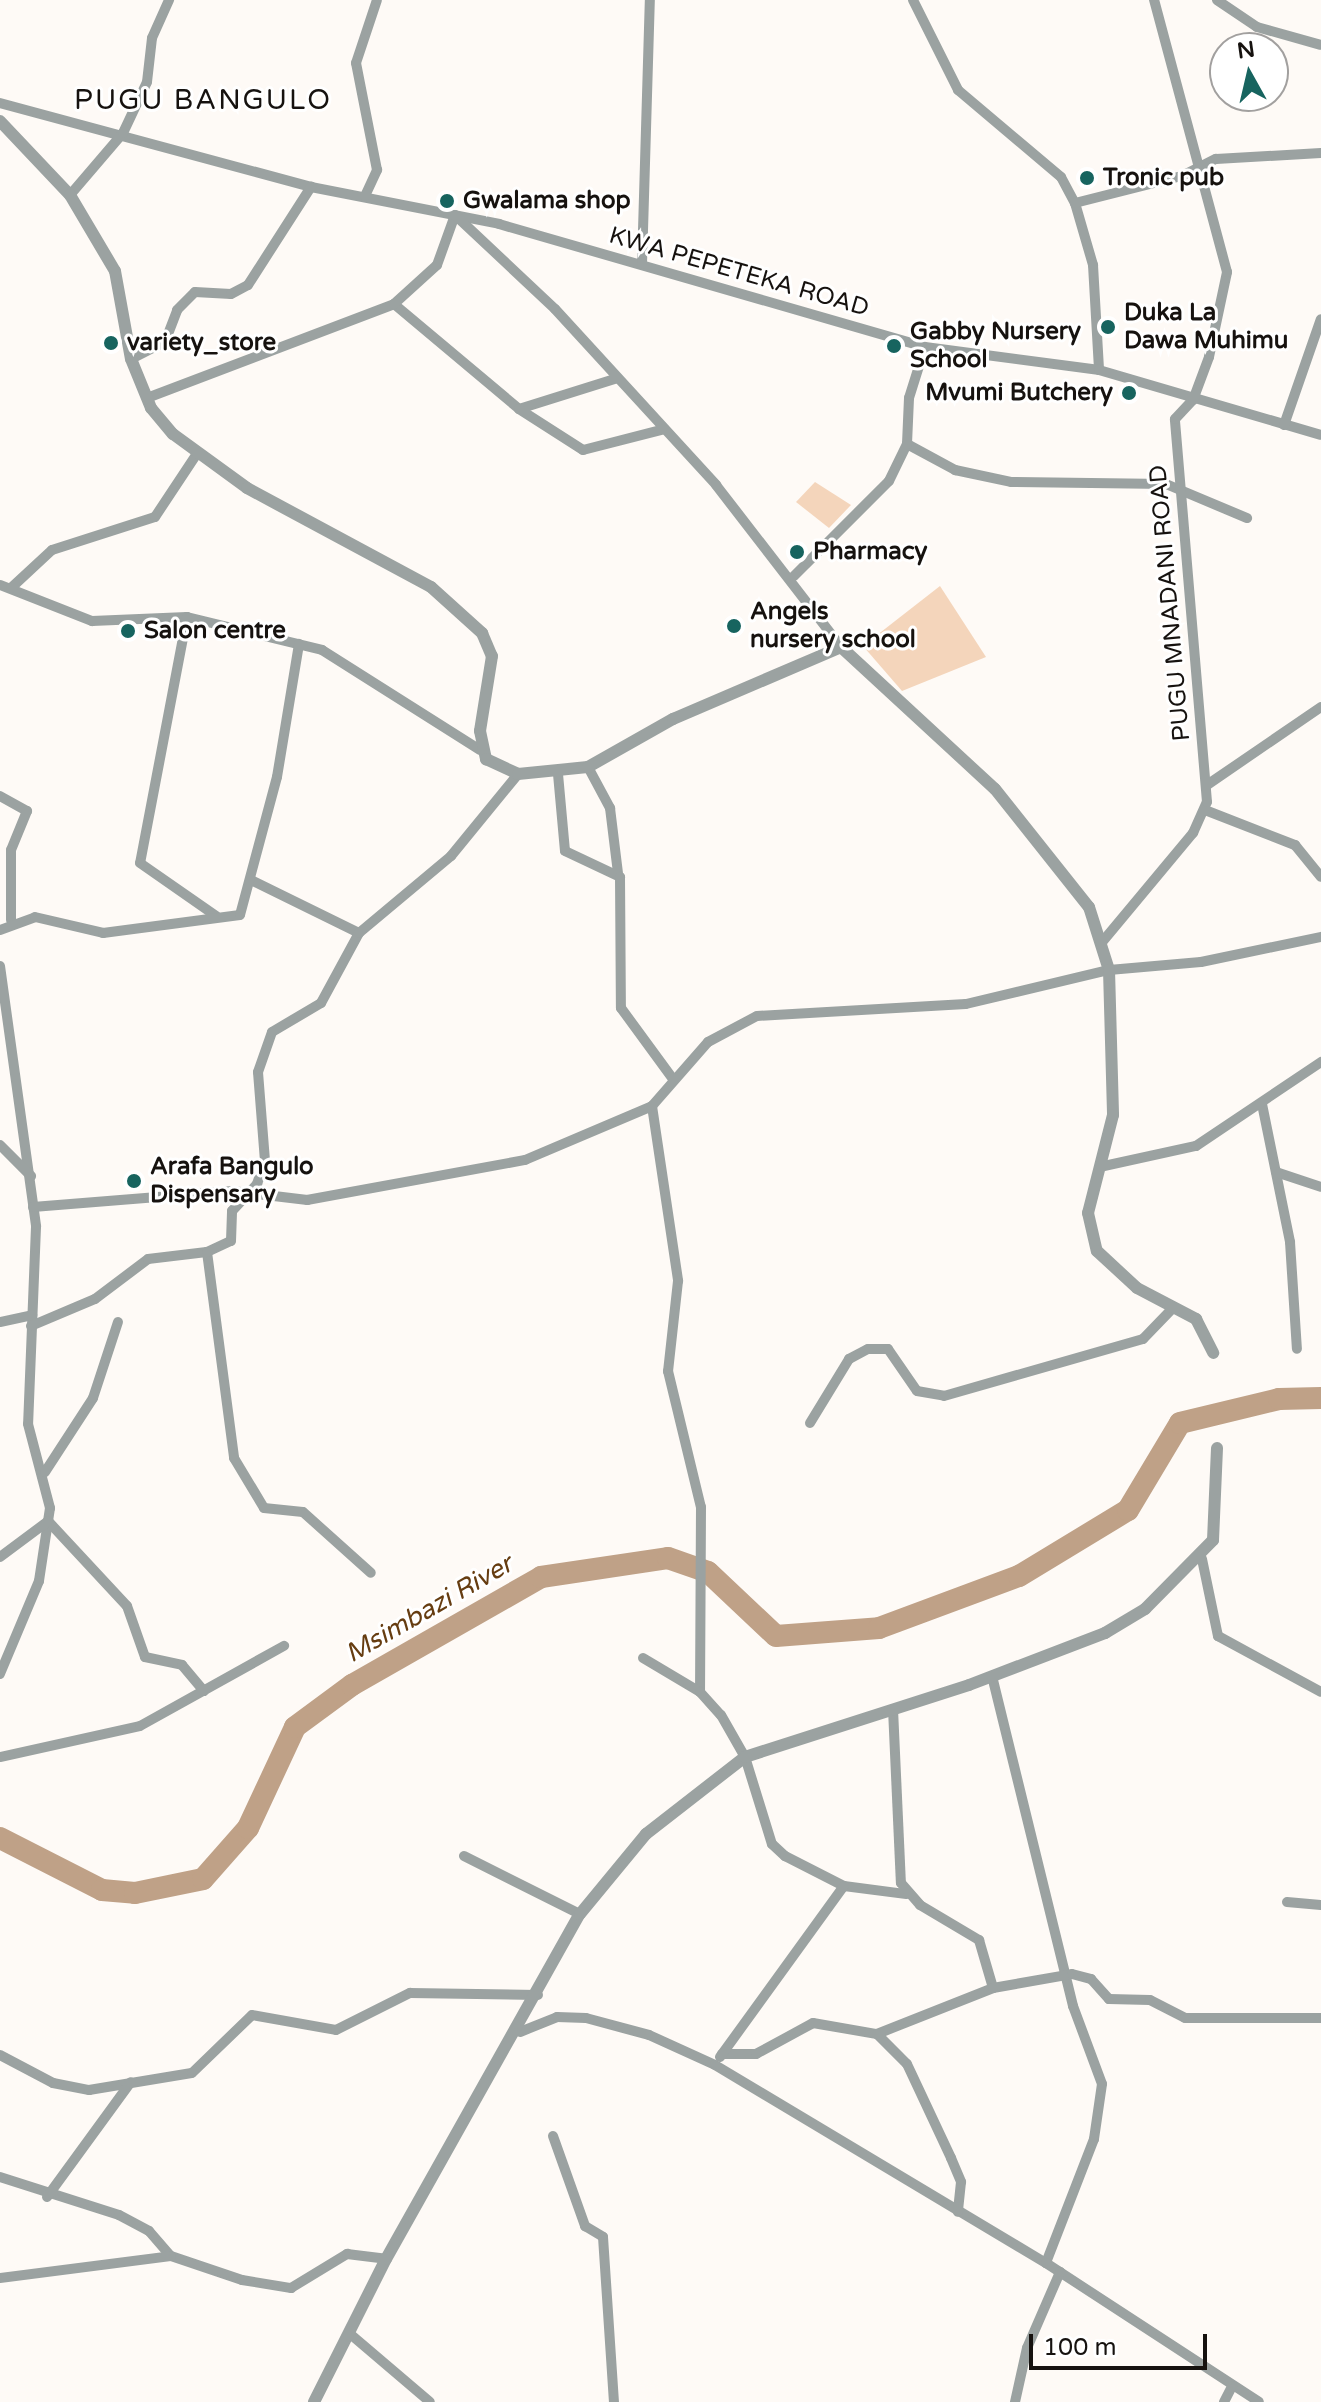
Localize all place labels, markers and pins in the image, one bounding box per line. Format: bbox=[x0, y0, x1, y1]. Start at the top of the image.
place label: Tronic pub bbox=[1103, 164, 1224, 192]
marker: Tronic pub bbox=[1078, 169, 1096, 187]
place label: Gwalama shop bbox=[463, 187, 631, 215]
marker: Gwalama shop bbox=[438, 192, 456, 210]
place label: Duka La Dawa Muhimu bbox=[1124, 299, 1288, 355]
place label: Gabby Nursery School bbox=[910, 318, 1081, 374]
marker: Duka La Dawa Muhimu bbox=[1099, 318, 1117, 336]
place label: variety_store bbox=[127, 329, 276, 357]
marker: variety_store bbox=[102, 334, 120, 352]
marker: Gabby Nursery School bbox=[885, 337, 903, 355]
place label: Mvumi Butchery bbox=[925, 379, 1113, 407]
marker: Mvumi Butchery bbox=[1120, 384, 1138, 402]
place label: Pharmacy bbox=[813, 538, 927, 566]
marker: Pharmacy bbox=[788, 543, 806, 561]
place label: Angels nursery school bbox=[750, 598, 916, 654]
place label: Salon centre bbox=[144, 617, 286, 645]
marker: Angels nursery school bbox=[725, 617, 743, 635]
marker: Salon centre bbox=[119, 622, 137, 640]
place label: Arafa Bangulo Dispensary bbox=[150, 1153, 314, 1209]
marker: Arafa Bangulo Dispensary bbox=[125, 1172, 143, 1190]

